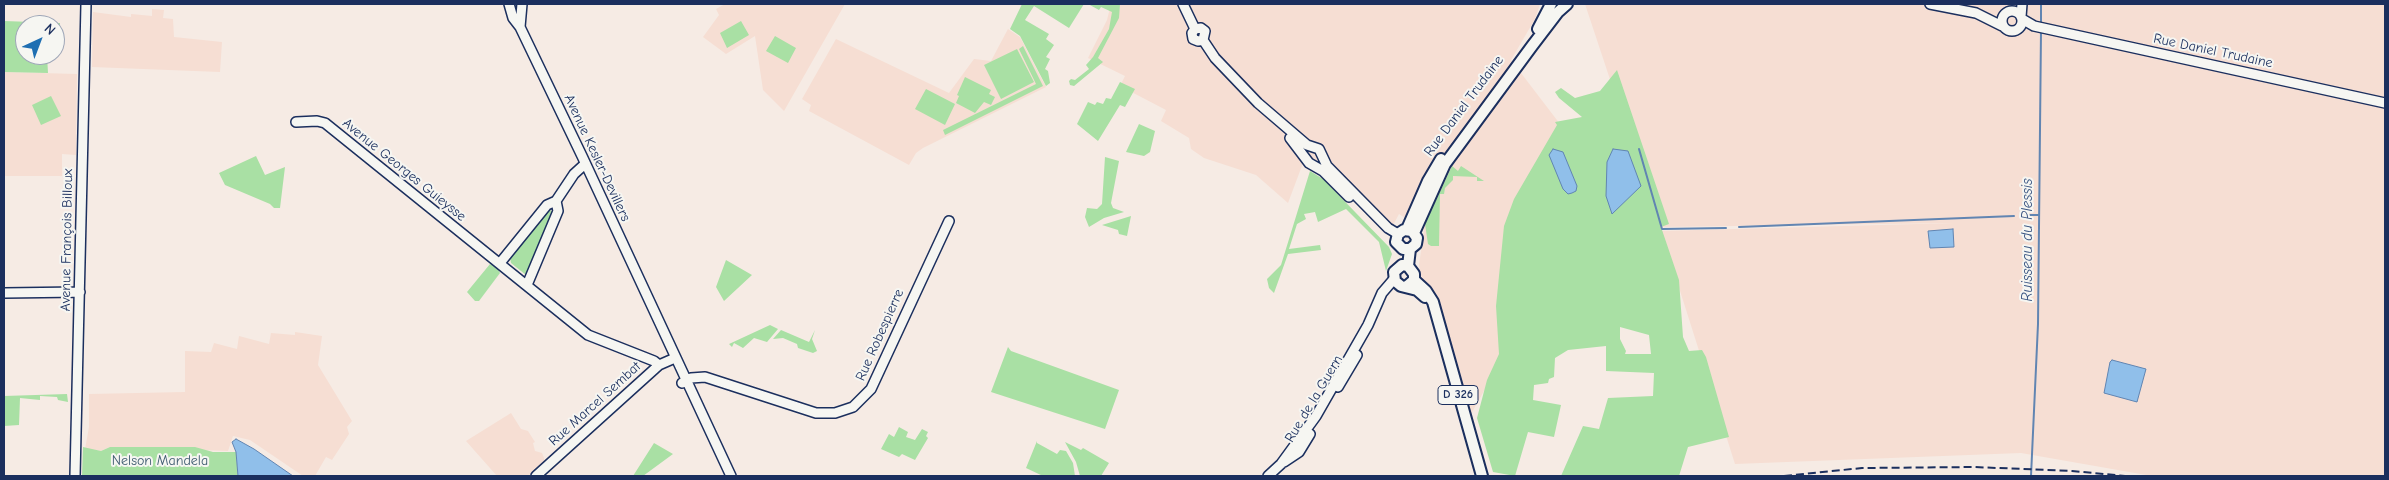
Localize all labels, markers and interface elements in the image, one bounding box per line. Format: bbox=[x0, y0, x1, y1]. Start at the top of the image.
north arrow bbox=[15, 15, 65, 65]
text: N bbox=[41, 20, 59, 39]
street label: Rue Daniel Trudaine bbox=[2152, 30, 2274, 72]
street label: Rue Daniel Trudaine bbox=[1421, 52, 1507, 160]
street label: Avenue Kesler-Devillers bbox=[560, 92, 634, 224]
street label: Avenue Georges Guieysse bbox=[339, 115, 469, 225]
street label: Avenue François Billoux bbox=[57, 169, 77, 311]
water label: Ruisseau du Plessis bbox=[2019, 179, 2037, 301]
street label: Rue Robespierre bbox=[852, 287, 908, 383]
street label: Rue de la Guern bbox=[1281, 352, 1347, 446]
street label: Rue Marcel Sembat bbox=[546, 358, 644, 450]
road number: D 326 bbox=[1438, 386, 1478, 404]
park label: Nelson Mandela bbox=[112, 453, 208, 469]

